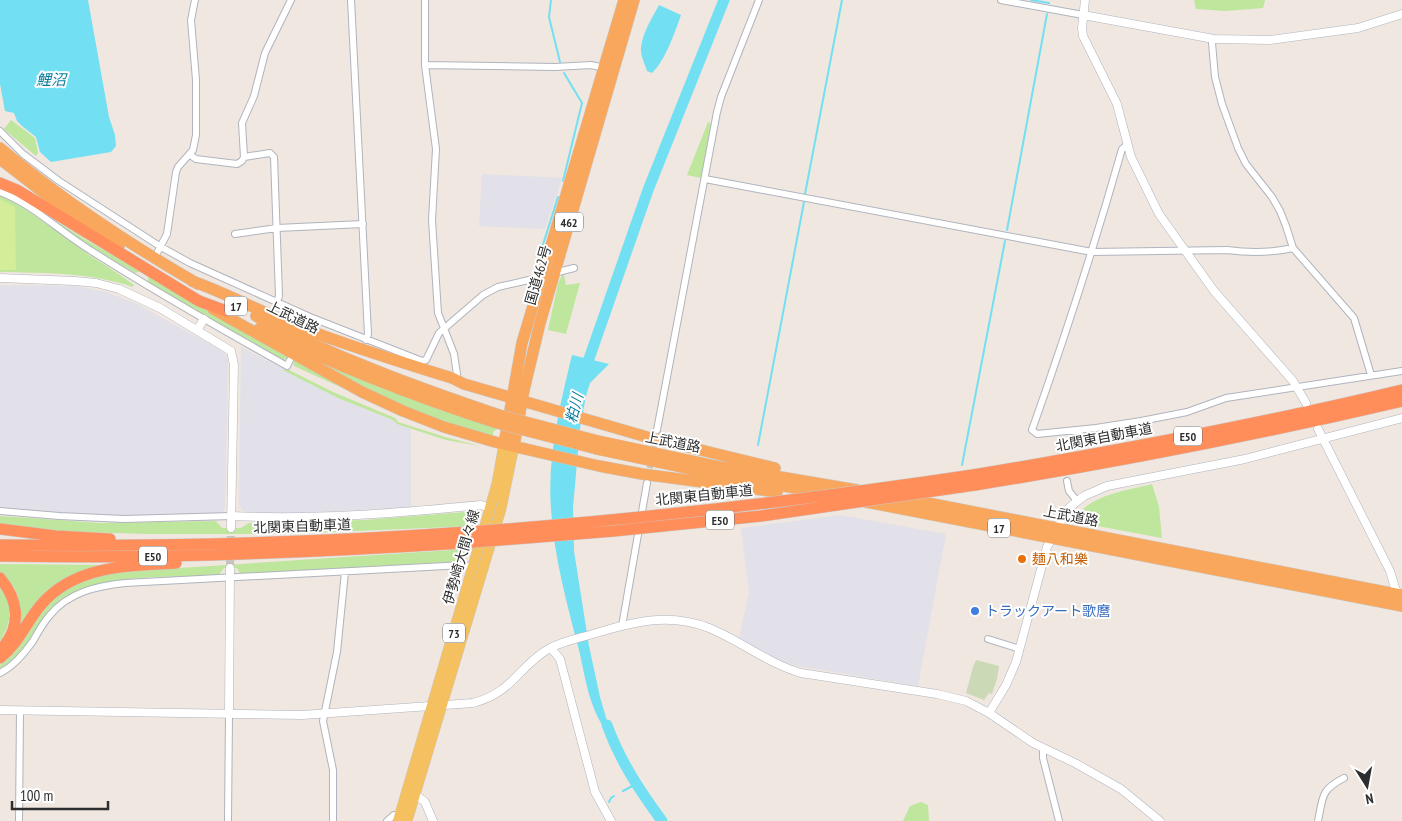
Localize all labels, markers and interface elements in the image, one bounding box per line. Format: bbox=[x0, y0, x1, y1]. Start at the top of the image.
water label: 鯉沼 bbox=[36, 70, 68, 89]
road number: 462 bbox=[555, 212, 583, 232]
street label: 国道462号 bbox=[521, 243, 555, 307]
road number: 17 bbox=[225, 296, 247, 316]
street label: 上武道路 bbox=[264, 297, 322, 337]
water label: 粕川 bbox=[561, 389, 588, 425]
street label: 北関東自動車道 bbox=[1054, 419, 1154, 455]
road number: E50 bbox=[1174, 426, 1202, 446]
street label: 上武道路 bbox=[644, 428, 702, 456]
street label: 北関東自動車道 bbox=[654, 481, 754, 509]
street label: 上武道路 bbox=[1042, 502, 1100, 530]
street label: 伊勢崎大間々線 bbox=[439, 507, 483, 607]
road number: E50 bbox=[706, 510, 734, 530]
street label: 北関東自動車道 bbox=[253, 515, 351, 537]
road number: 17 bbox=[988, 518, 1010, 538]
road number: E50 bbox=[139, 546, 167, 566]
place label: 麺八和樂 bbox=[1032, 550, 1088, 568]
marker: 麺八和樂 bbox=[1016, 553, 1028, 565]
place label: トラックアート歌麿 bbox=[985, 602, 1110, 620]
marker: トラックアート歌麿 bbox=[969, 605, 981, 617]
road number: 73 bbox=[443, 624, 465, 642]
north arrow bbox=[1342, 761, 1392, 811]
scale bar bbox=[12, 778, 109, 810]
text: 100 m bbox=[20, 786, 53, 805]
text: N bbox=[1364, 789, 1375, 808]

